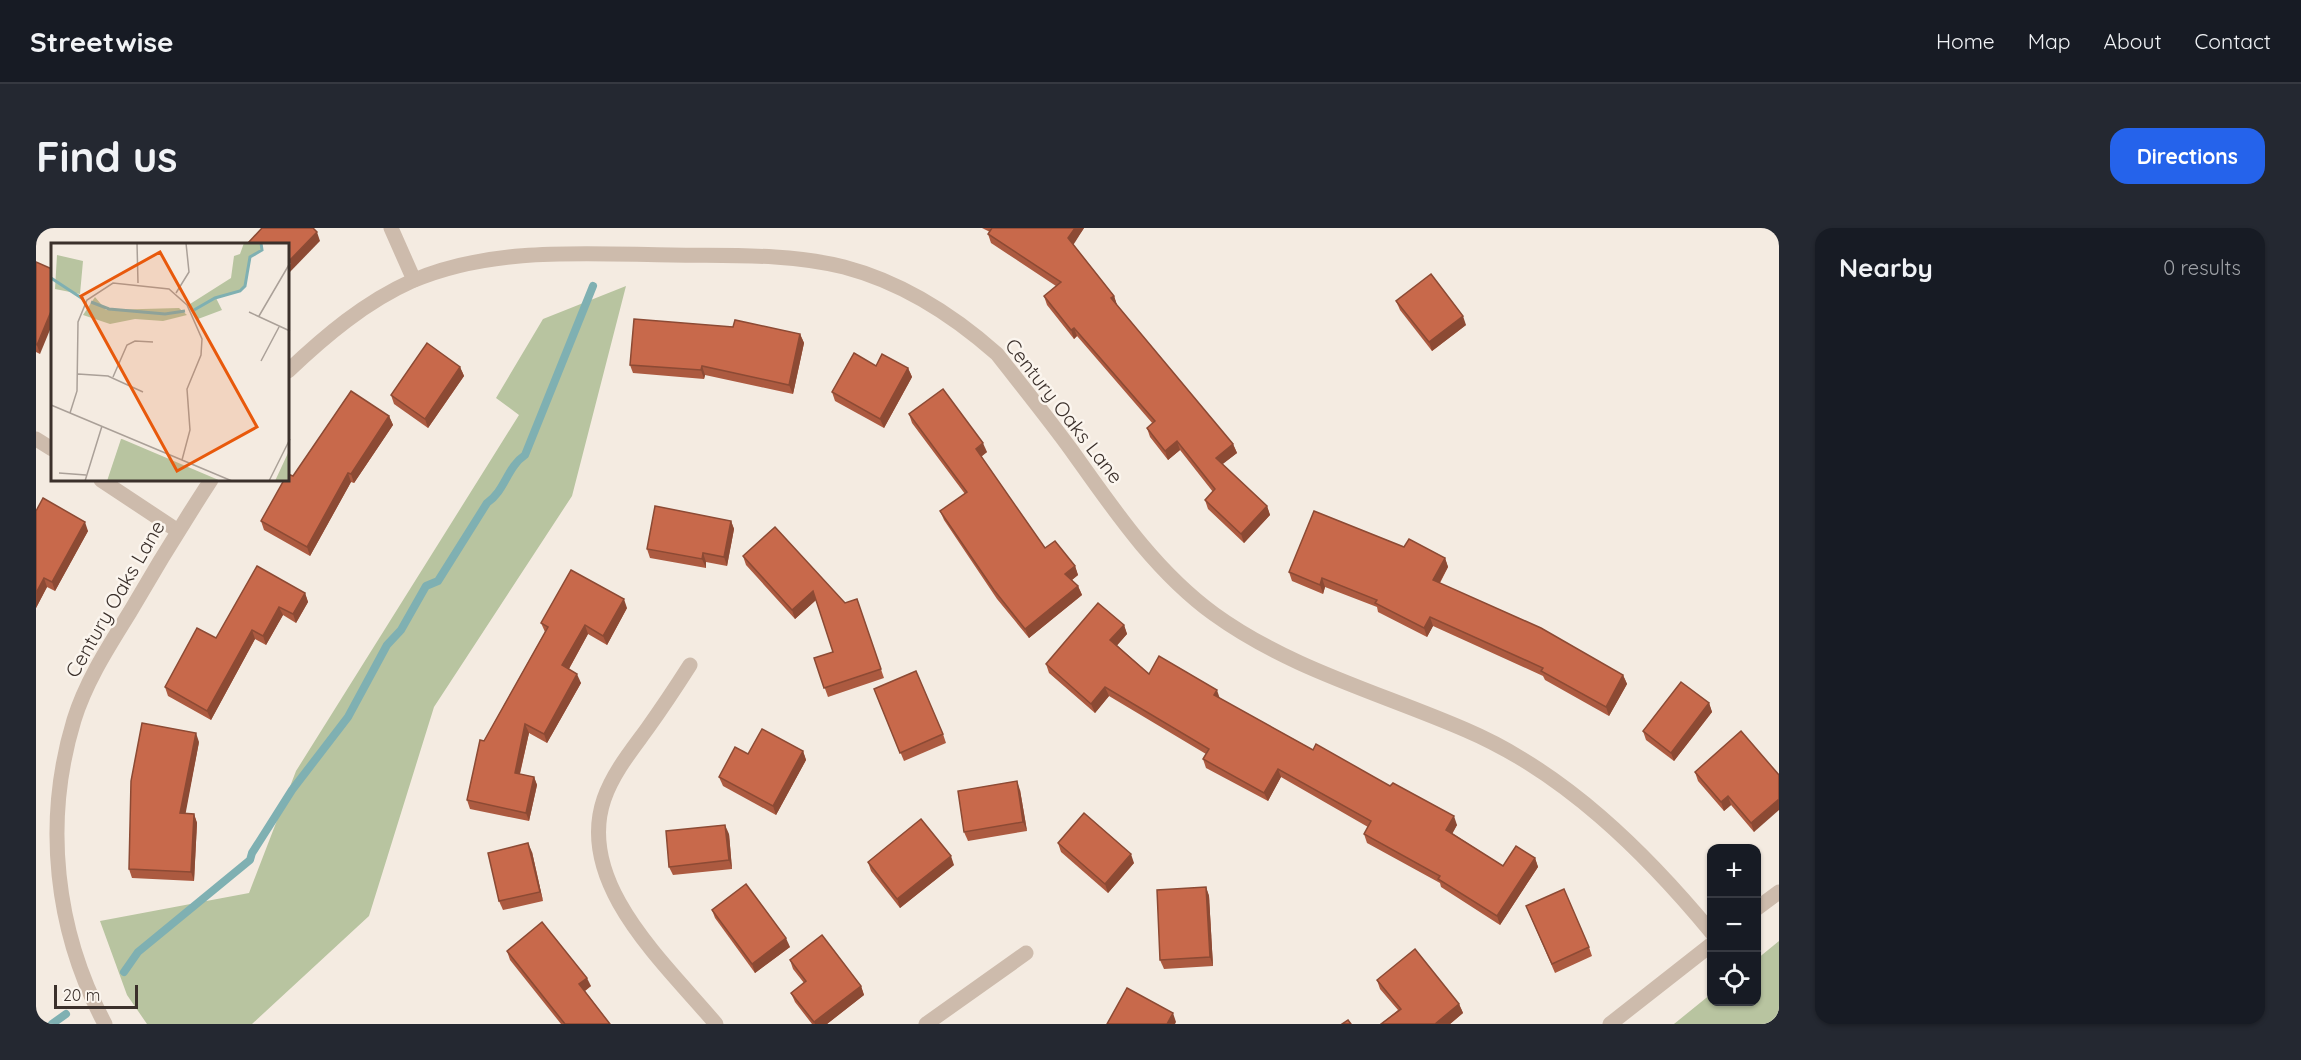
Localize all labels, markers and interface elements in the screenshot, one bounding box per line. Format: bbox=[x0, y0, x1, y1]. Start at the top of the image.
text: Streetwise bbox=[30, 24, 173, 59]
text: Home bbox=[1936, 28, 1995, 54]
text: Map bbox=[2028, 28, 2071, 54]
text: About bbox=[2104, 28, 2162, 54]
text: Contact bbox=[2195, 28, 2271, 54]
button: Directions bbox=[2110, 128, 2265, 184]
text: Find us bbox=[36, 130, 178, 183]
inset map bbox=[51, 243, 290, 482]
text: Nearby bbox=[1839, 251, 1933, 284]
text: 0 results bbox=[2163, 255, 2241, 280]
street label: Century Oaks Lane bbox=[1000, 333, 1129, 488]
street label: Century Oaks Lane bbox=[59, 516, 170, 682]
map controls bbox=[1707, 844, 1761, 1006]
button: + bbox=[1707, 844, 1761, 898]
button: − bbox=[1707, 898, 1761, 952]
button: locate bbox=[1707, 952, 1761, 1006]
scale bar bbox=[54, 982, 138, 1010]
text: 20 m bbox=[63, 985, 100, 1005]

